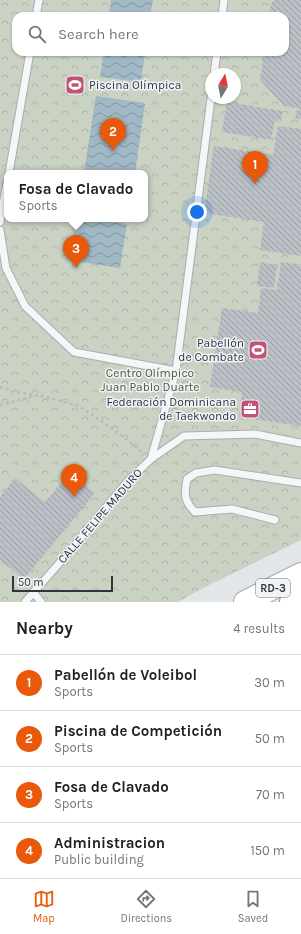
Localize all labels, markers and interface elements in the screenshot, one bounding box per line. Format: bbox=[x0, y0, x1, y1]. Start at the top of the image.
search box bbox=[12, 12, 289, 56]
icon: search bbox=[26, 23, 48, 45]
text: Search here bbox=[58, 25, 139, 43]
north arrow bbox=[205, 68, 241, 104]
sports icon: Piscina Olímpica bbox=[64, 74, 86, 96]
place label: Piscina Olímpica bbox=[89, 78, 181, 92]
pin: 2 bbox=[100, 118, 126, 151]
pin: 1 bbox=[242, 151, 268, 184]
popup bbox=[4, 170, 148, 222]
text: Fosa de Clavado bbox=[19, 180, 133, 198]
text: Sports bbox=[19, 198, 58, 213]
your location bbox=[187, 202, 207, 222]
pin: 3 bbox=[63, 235, 89, 268]
place label: Pabellón de Combate bbox=[178, 336, 244, 364]
sports icon: Pabellón de Combate bbox=[247, 339, 269, 361]
park label: Centro Olímpico Juan Pablo Duarte bbox=[101, 366, 199, 394]
place label: Federación Dominicana de Taekwondo bbox=[107, 395, 236, 423]
office icon: Federación Dominicana de Taekwondo bbox=[239, 398, 261, 420]
pin: 4 bbox=[61, 464, 87, 497]
street label: CALLE FELIPE MADURO bbox=[55, 465, 145, 566]
scale bar bbox=[12, 574, 113, 593]
text: 50 m bbox=[18, 576, 44, 589]
road number: RD-3 bbox=[256, 579, 290, 597]
text: Nearby bbox=[16, 618, 73, 638]
text: 4 results bbox=[233, 621, 285, 636]
text: Pabellón de Voleibol bbox=[54, 666, 197, 684]
text: 1 bbox=[27, 675, 31, 690]
text: 30 m bbox=[254, 675, 285, 690]
text: Sports bbox=[54, 684, 93, 699]
text: Piscina de Competición bbox=[54, 722, 222, 740]
text: 2 bbox=[25, 731, 33, 746]
text: 50 m bbox=[255, 731, 285, 746]
text: Sports bbox=[54, 740, 93, 755]
text: Fosa de Clavado bbox=[54, 778, 169, 796]
text: 3 bbox=[25, 787, 33, 802]
text: 70 m bbox=[256, 787, 285, 802]
text: Sports bbox=[54, 796, 93, 811]
text: Administracion bbox=[54, 834, 165, 852]
text: 4 bbox=[25, 843, 33, 858]
text: 150 m bbox=[250, 843, 285, 858]
text: Public building bbox=[54, 852, 144, 867]
tab: Map bbox=[33, 888, 55, 925]
tab: Directions bbox=[120, 888, 172, 925]
tab: Saved bbox=[238, 888, 268, 925]

